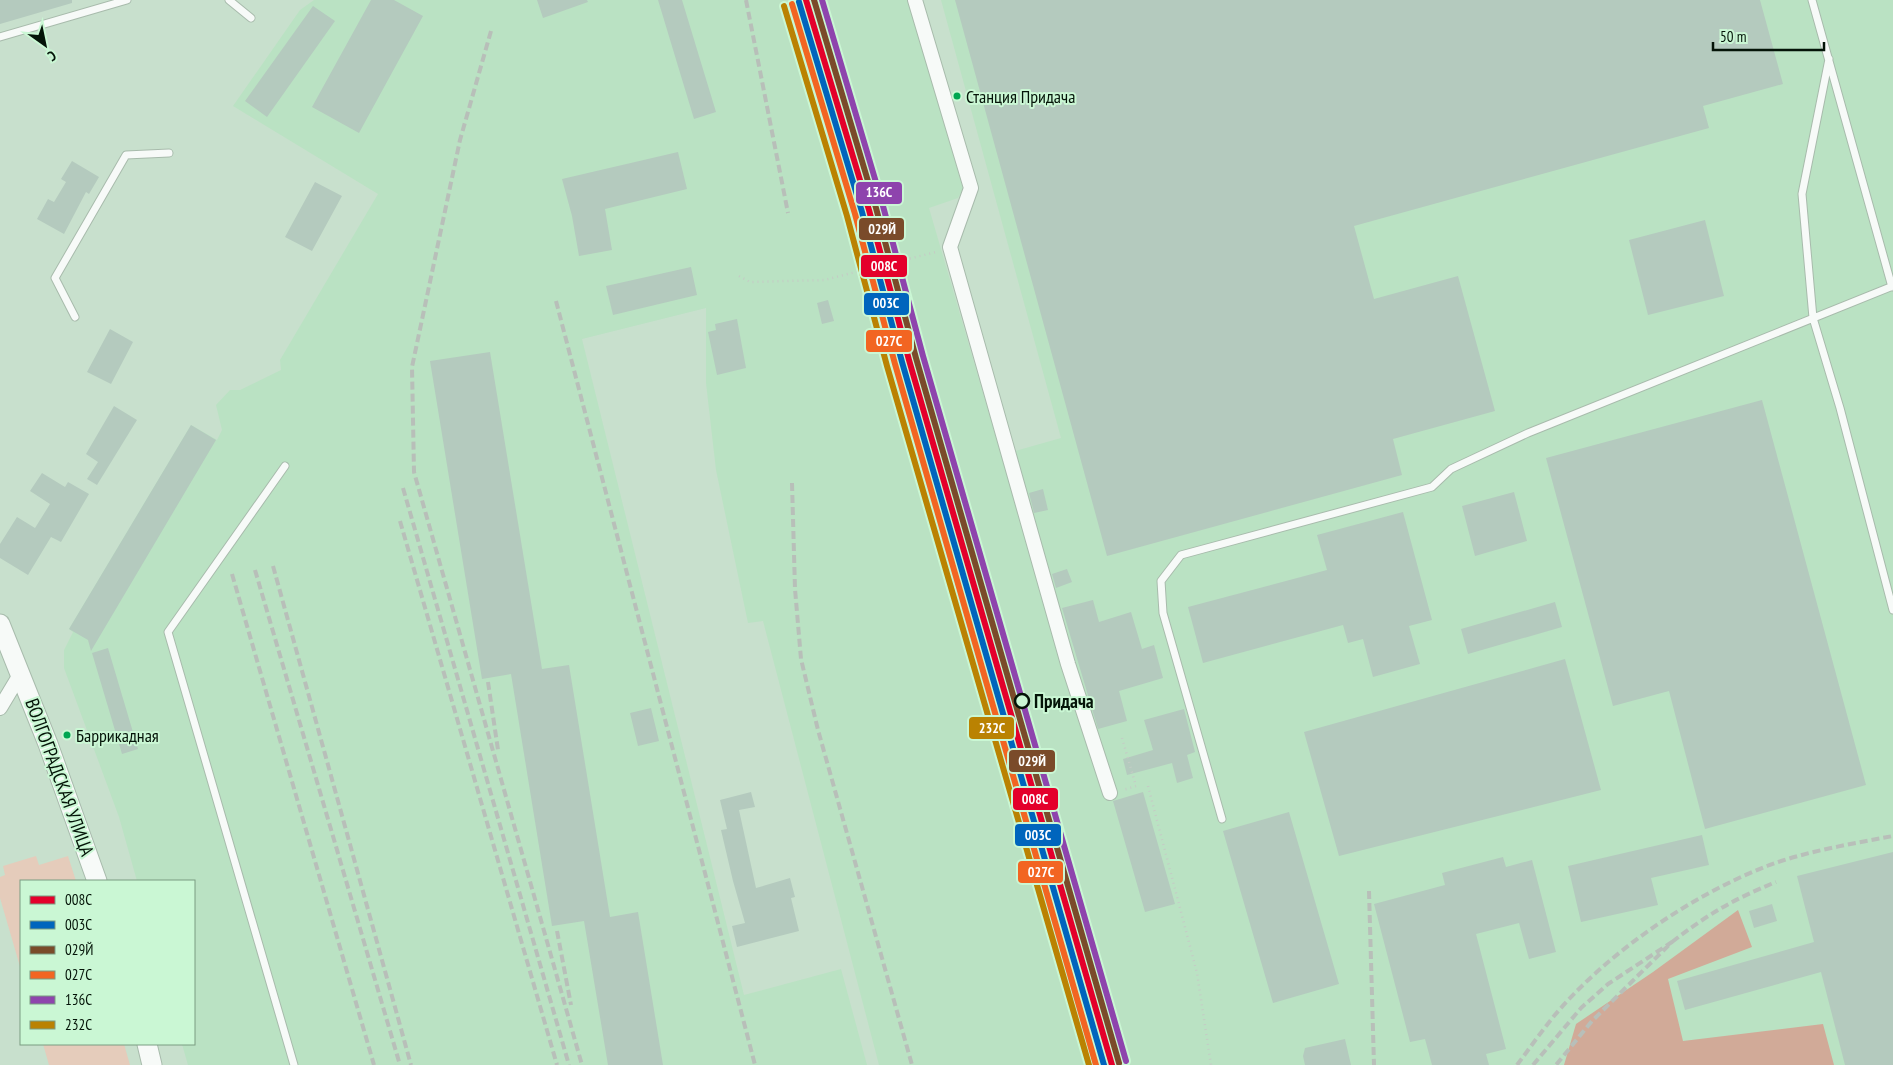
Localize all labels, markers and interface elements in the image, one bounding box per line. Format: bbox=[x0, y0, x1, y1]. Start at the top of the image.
north arrow bbox=[20, 20, 70, 70]
scale bar bbox=[1713, 20, 1824, 52]
text: 50 m bbox=[1720, 27, 1746, 46]
text: С bbox=[44, 47, 60, 66]
place label: Станция Придача bbox=[966, 85, 1075, 108]
marker: Станция Придача bbox=[952, 91, 962, 101]
line badge: 136С bbox=[855, 181, 903, 205]
text: 136С bbox=[866, 183, 893, 201]
line badge: 029Й bbox=[858, 217, 905, 241]
text: 029Й bbox=[868, 220, 896, 238]
line badge: 008С bbox=[860, 254, 908, 278]
text: 008С bbox=[871, 257, 898, 275]
line badge: 003С bbox=[863, 292, 910, 316]
text: 003С bbox=[873, 294, 900, 312]
line badge: 027С bbox=[865, 329, 913, 353]
text: 027С bbox=[876, 332, 903, 350]
place label: Придача bbox=[1034, 689, 1094, 713]
marker: Придача bbox=[1014, 693, 1030, 709]
street label: ВОЛГОГРАДСКАЯ УЛИЦА bbox=[20, 695, 100, 859]
line badge: 232C bbox=[968, 716, 1015, 740]
text: 232C bbox=[979, 719, 1006, 737]
place label: Баррикадная bbox=[76, 724, 159, 747]
marker: Баррикадная bbox=[62, 730, 72, 740]
line badge: 029Й bbox=[1008, 749, 1056, 773]
text: 029Й bbox=[1018, 752, 1046, 770]
line badge: 008С bbox=[1012, 787, 1059, 811]
text: 008С bbox=[1022, 790, 1049, 808]
line badge: 003С bbox=[1014, 823, 1062, 847]
text: 003С bbox=[1025, 826, 1052, 844]
line badge: 027С bbox=[1017, 860, 1064, 884]
text: 027С bbox=[1028, 863, 1055, 881]
legend bbox=[20, 880, 195, 1045]
text: 008С bbox=[65, 890, 92, 909]
text: 003С bbox=[65, 915, 92, 934]
text: 029Й bbox=[65, 940, 93, 959]
text: 027С bbox=[65, 965, 92, 984]
text: 136С bbox=[65, 990, 92, 1009]
text: 232C bbox=[65, 1015, 92, 1034]

